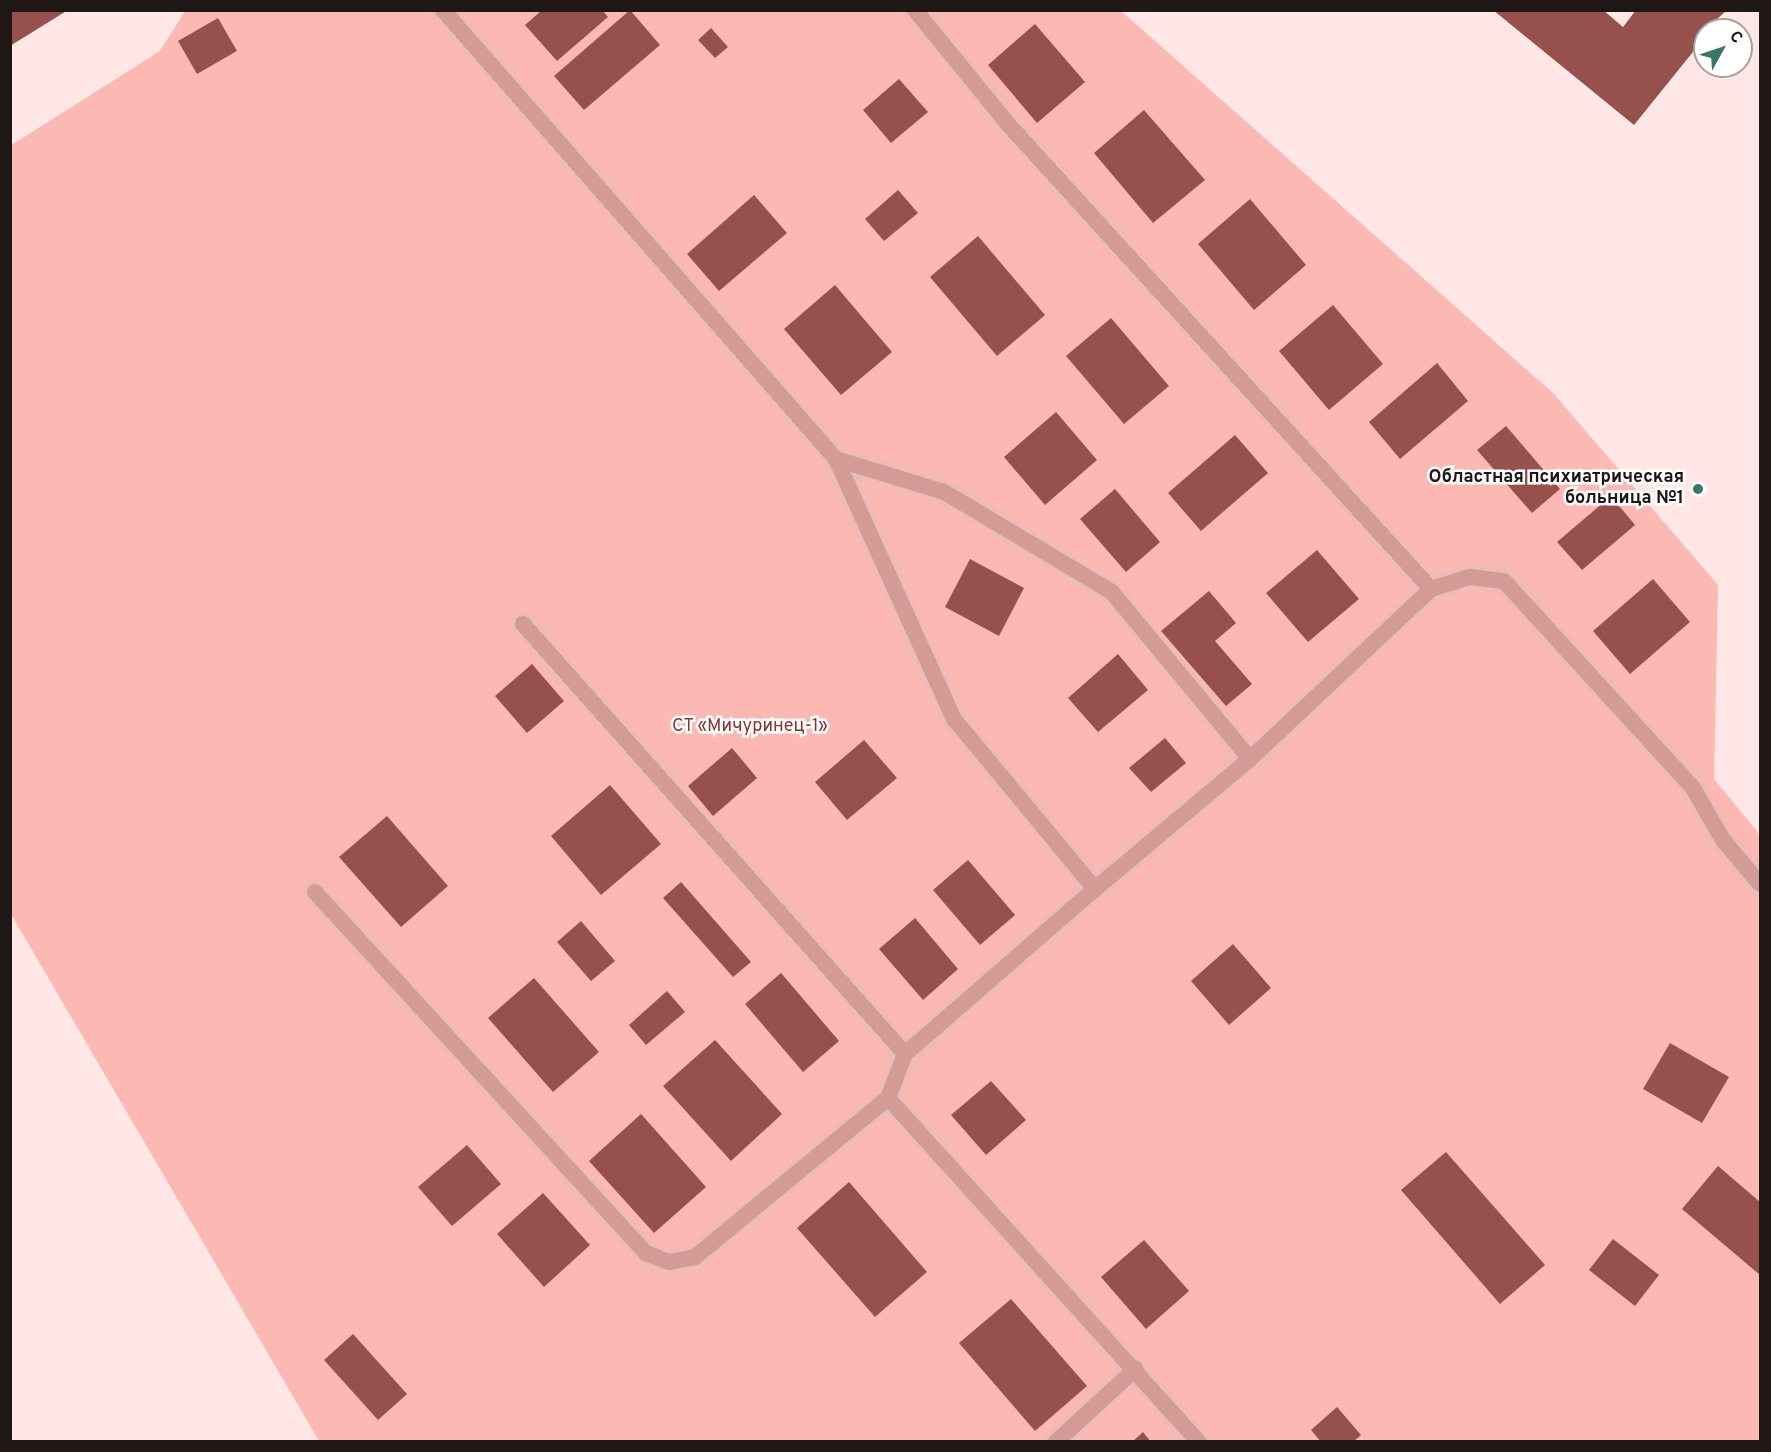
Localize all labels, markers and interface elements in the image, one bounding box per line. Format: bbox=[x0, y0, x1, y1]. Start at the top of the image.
north arrow bbox=[1693, 18, 1753, 78]
text: С bbox=[1724, 27, 1746, 48]
place label: Областная психиатрическая больница №1 bbox=[1429, 468, 1684, 510]
marker: Областная психиатрическая больница №1 bbox=[1689, 480, 1707, 498]
park label: СТ «Мичуринец-1» bbox=[672, 716, 828, 738]

